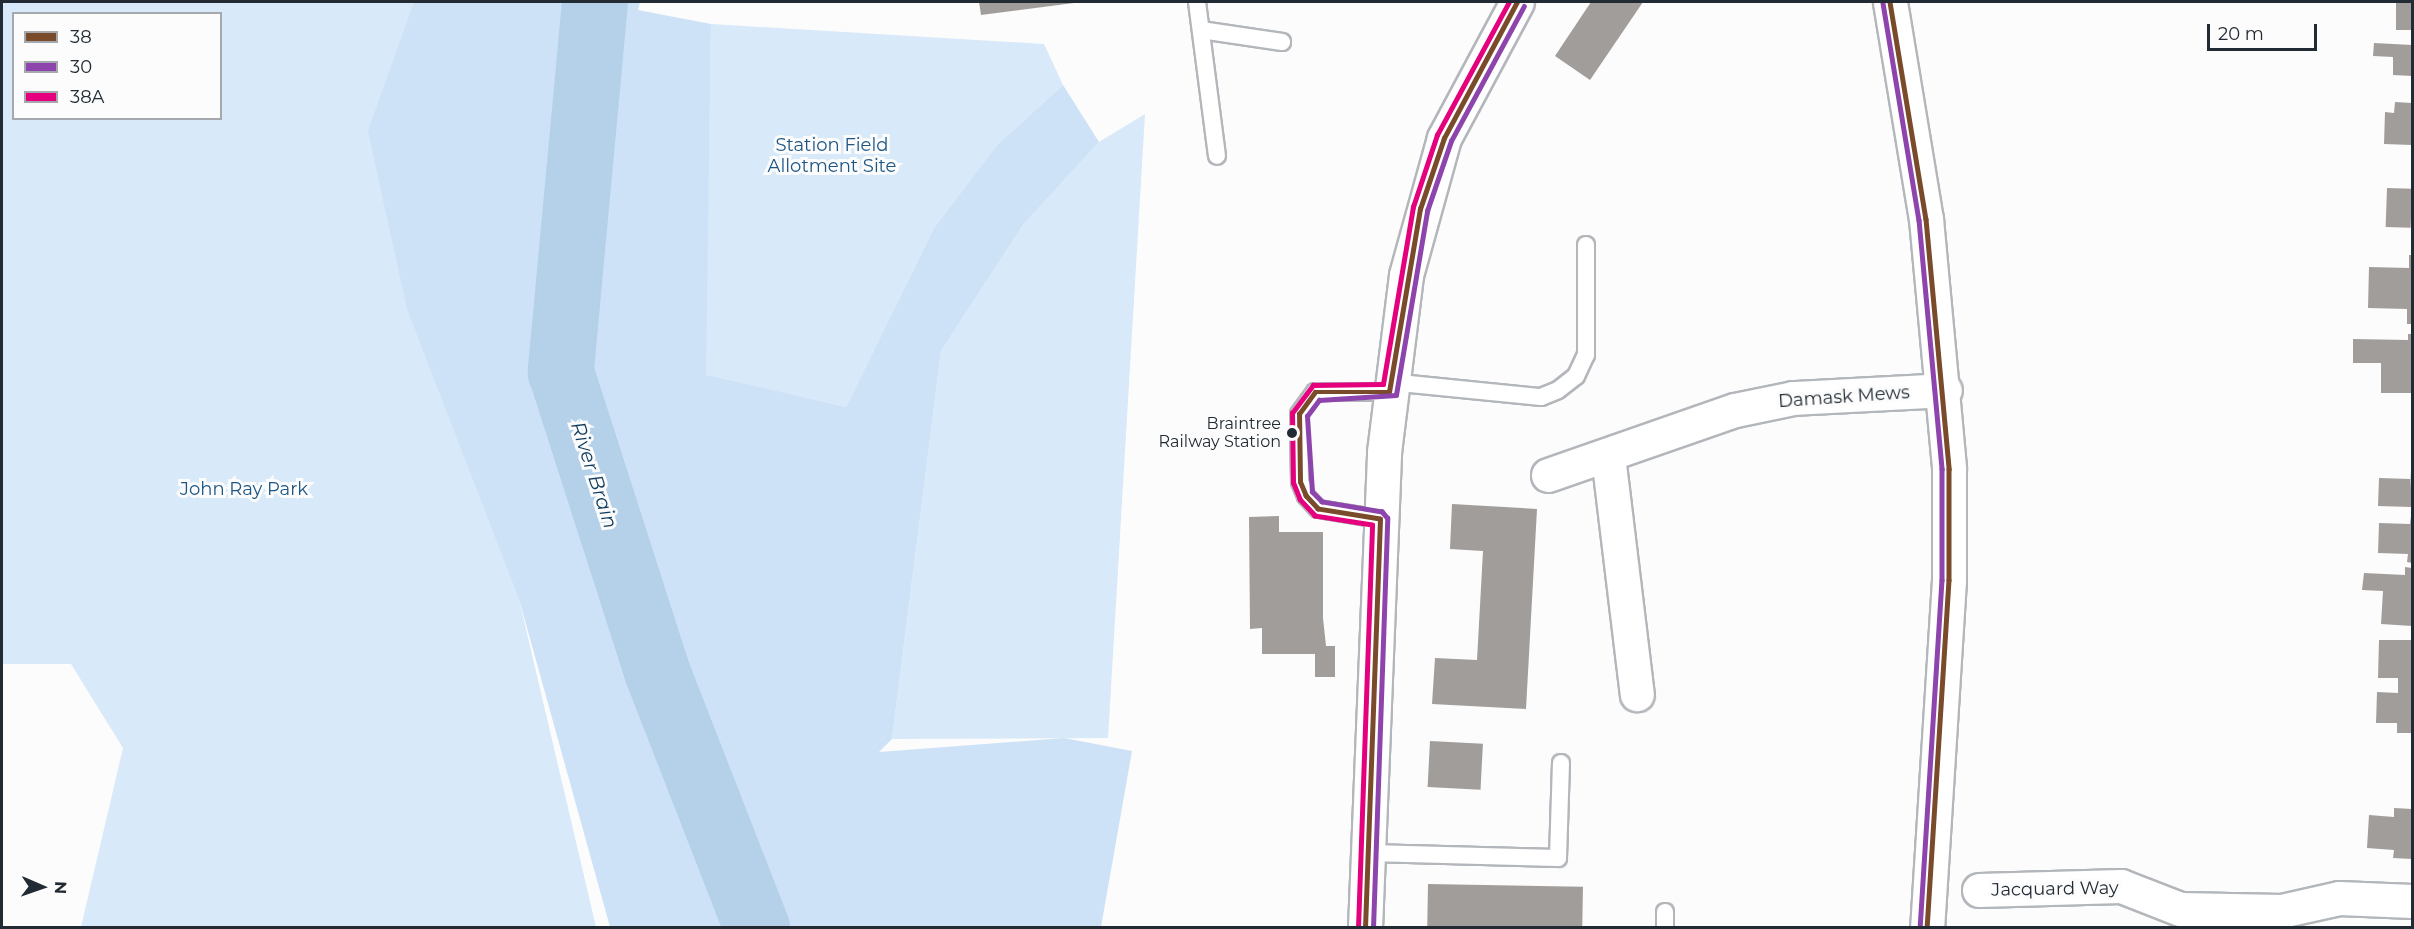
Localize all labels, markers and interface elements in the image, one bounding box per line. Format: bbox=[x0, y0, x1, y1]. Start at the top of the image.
legend bbox=[12, 12, 222, 120]
scale bar bbox=[2210, 12, 2320, 50]
text: 20 m bbox=[2218, 23, 2264, 45]
text: 38 bbox=[70, 26, 92, 48]
text: 30 bbox=[70, 56, 92, 78]
text: 38A bbox=[70, 86, 104, 108]
park label: Station Field Allotment Site bbox=[768, 135, 896, 178]
street label: Damask Mews bbox=[1777, 382, 1911, 412]
place label: Braintree Railway Station bbox=[1159, 414, 1281, 452]
water label: River Brain bbox=[565, 418, 623, 532]
marker: Braintree Railway Station bbox=[1286, 427, 1298, 439]
park label: John Ray Park bbox=[180, 478, 308, 500]
north arrow bbox=[12, 857, 72, 917]
street label: Jacquard Way bbox=[1991, 877, 2119, 901]
text: N bbox=[51, 881, 70, 894]

